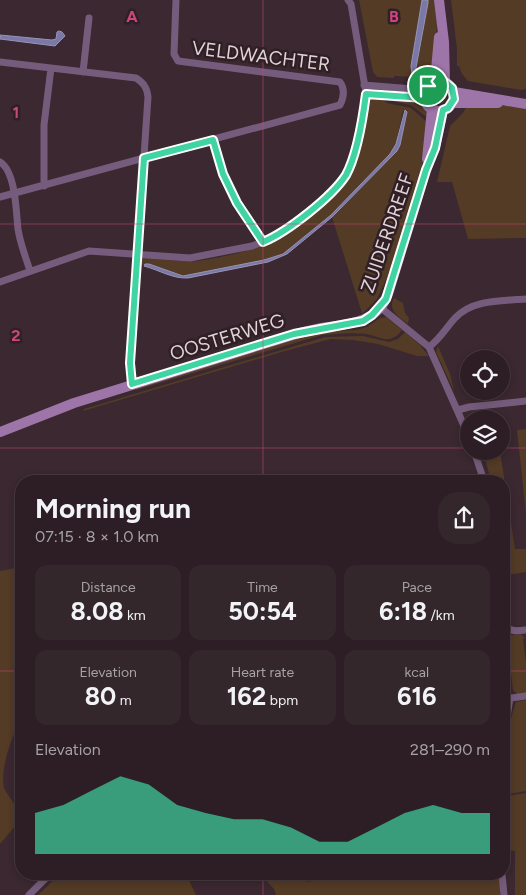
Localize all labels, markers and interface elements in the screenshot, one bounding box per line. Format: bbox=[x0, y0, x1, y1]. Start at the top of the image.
text: A bbox=[126, 7, 138, 26]
text: B bbox=[389, 7, 399, 26]
street label: VELDWACHTER bbox=[191, 36, 331, 76]
pin bbox=[407, 65, 449, 107]
icon: arrive bbox=[414, 72, 442, 100]
text: 1 bbox=[13, 103, 19, 122]
street label: ZUIDERDREEF bbox=[356, 170, 418, 296]
street label: OOSTERWEG bbox=[167, 309, 287, 365]
text: 2 bbox=[11, 326, 21, 345]
map controls bbox=[460, 350, 510, 460]
button: locate bbox=[460, 350, 510, 400]
button: layers bbox=[460, 410, 510, 460]
text: Morning run bbox=[35, 491, 191, 525]
button: share bbox=[438, 492, 490, 544]
text: 07:15 · 8 × 1.0 km bbox=[35, 527, 159, 546]
text: Distance bbox=[81, 579, 136, 596]
text: Time bbox=[247, 579, 278, 596]
text: Pace bbox=[402, 579, 432, 596]
text: 8.08 bbox=[71, 596, 124, 626]
text: 50:54 bbox=[228, 596, 297, 626]
text: 6:18 bbox=[379, 596, 427, 626]
text: km bbox=[124, 607, 146, 624]
text: /km bbox=[427, 607, 455, 624]
text: Elevation bbox=[79, 664, 137, 681]
text: Heart rate bbox=[231, 664, 294, 681]
text: kcal bbox=[405, 664, 429, 681]
text: 80 bbox=[85, 681, 116, 711]
text: 162 bbox=[227, 681, 266, 711]
text: 616 bbox=[397, 681, 437, 711]
text: m bbox=[116, 692, 132, 709]
text: bpm bbox=[266, 692, 298, 709]
text: Elevation bbox=[35, 740, 101, 759]
text: 281–290 m bbox=[410, 740, 490, 759]

